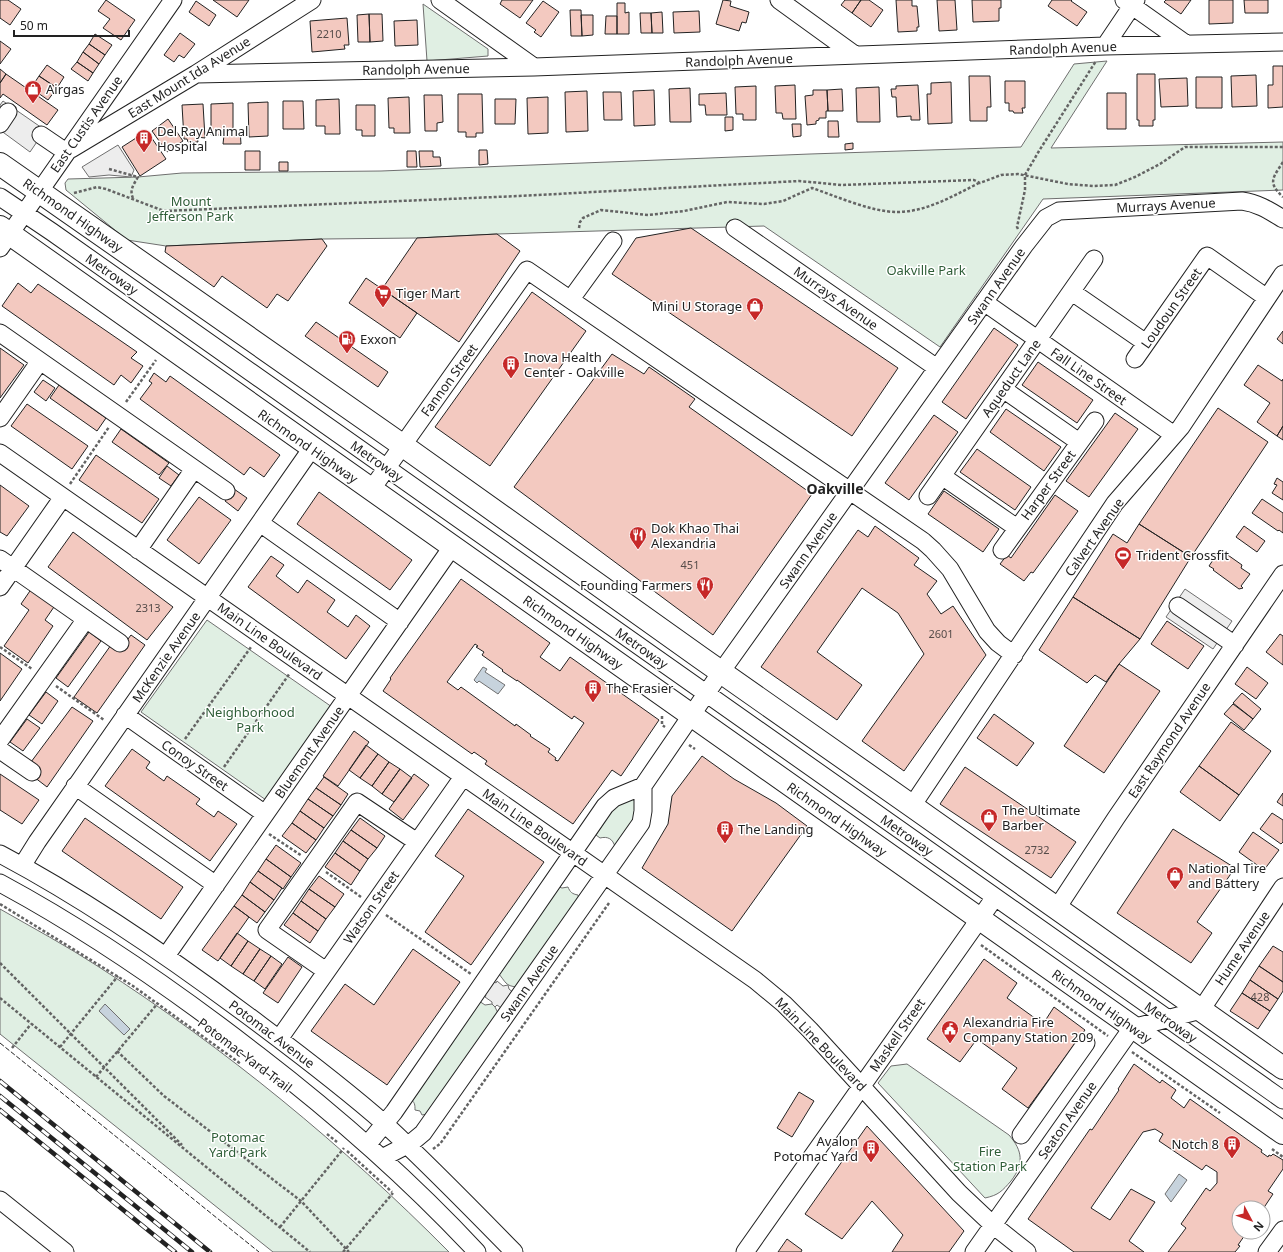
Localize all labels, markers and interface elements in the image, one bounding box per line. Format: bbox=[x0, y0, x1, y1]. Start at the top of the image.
scale bar bbox=[14, 12, 129, 38]
text: 50 m bbox=[20, 17, 48, 34]
house number: 2210 bbox=[316, 26, 342, 41]
street label: East Mount Ida Avenue bbox=[124, 32, 254, 122]
street label: Randolph Avenue bbox=[1009, 37, 1117, 59]
street label: Randolph Avenue bbox=[685, 49, 793, 71]
street label: Randolph Avenue bbox=[362, 59, 470, 79]
street label: East Custis Avenue bbox=[46, 72, 126, 176]
shop icon: Airgas bbox=[23, 79, 43, 104]
place label: Airgas bbox=[46, 80, 84, 98]
place label: Del Ray Animal Hospital bbox=[157, 122, 248, 155]
building icon: Del Ray Animal Hospital bbox=[134, 128, 154, 153]
street label: Richmond Highway bbox=[19, 174, 127, 257]
park label: Mount Jefferson Park bbox=[146, 192, 234, 225]
street label: Murrays Avenue bbox=[1116, 193, 1216, 217]
street label: Swann Avenue bbox=[963, 244, 1029, 328]
street label: Metroway bbox=[82, 249, 142, 299]
park label: Oakville Park bbox=[886, 261, 966, 279]
street label: Murrays Avenue bbox=[790, 262, 882, 334]
street label: Loudoun Street bbox=[1137, 264, 1206, 352]
supermarket icon: Tiger Mart bbox=[373, 283, 393, 308]
place label: Tiger Mart bbox=[396, 284, 460, 302]
shop icon: Mini U Storage bbox=[745, 296, 765, 321]
place label: Mini U Storage bbox=[652, 297, 742, 315]
fuel station icon: Exxon bbox=[337, 329, 357, 354]
place label: Exxon bbox=[360, 330, 397, 348]
street label: Aqueduct Lane bbox=[977, 335, 1045, 421]
street label: Fannon Street bbox=[417, 340, 482, 420]
street label: Fall Line Street bbox=[1047, 343, 1131, 409]
place label: Inova Health Center - Oakville bbox=[524, 348, 624, 381]
building icon: Inova Health Center - Oakville bbox=[501, 354, 521, 379]
street label: Richmond Highway bbox=[254, 405, 362, 488]
street label: Metroway bbox=[347, 436, 407, 486]
street label: Harper Street bbox=[1016, 446, 1080, 524]
district label: Oakville bbox=[806, 479, 864, 498]
street label: Calvert Avenue bbox=[1060, 494, 1128, 580]
street label: Swann Avenue bbox=[775, 508, 841, 592]
place label: Dok Khao Thai Alexandria bbox=[651, 519, 739, 552]
restaurant icon: Dok Khao Thai Alexandria bbox=[628, 525, 648, 550]
sports icon: Trident Crossfit bbox=[1113, 545, 1133, 570]
place label: Trident Crossfit bbox=[1136, 546, 1229, 564]
house number: 451 bbox=[681, 557, 699, 572]
restaurant icon: Founding Farmers bbox=[695, 575, 715, 600]
place label: Founding Farmers bbox=[580, 576, 692, 594]
street label: Richmond Highway bbox=[519, 591, 627, 674]
street label: Main Line Boulevard bbox=[214, 598, 326, 684]
house number: 2313 bbox=[135, 600, 161, 615]
street label: McKenzie Avenue bbox=[128, 608, 204, 706]
street label: Metroway bbox=[612, 623, 672, 673]
house number: 2601 bbox=[928, 626, 954, 641]
building icon: The Frasier bbox=[583, 678, 603, 703]
place label: The Frasier bbox=[606, 679, 674, 697]
street label: East Raymond Avenue bbox=[1124, 679, 1214, 801]
street label: Bluemont Avenue bbox=[270, 702, 348, 802]
park label: Neighborhood Park bbox=[205, 703, 295, 736]
street label: Conoy Street bbox=[158, 735, 232, 795]
street label: Richmond Highway bbox=[783, 778, 891, 861]
street label: Main Line Boulevard bbox=[479, 784, 591, 870]
place label: The Ultimate Barber bbox=[1002, 801, 1080, 834]
shop icon: The Ultimate Barber bbox=[979, 807, 999, 832]
street label: Metroway bbox=[877, 810, 937, 860]
building icon: The Landing bbox=[715, 819, 735, 844]
place label: The Landing bbox=[738, 820, 814, 838]
house number: 2732 bbox=[1024, 842, 1050, 857]
place label: National Tire and Battery bbox=[1188, 859, 1266, 892]
shop icon: National Tire and Battery bbox=[1165, 865, 1185, 890]
street label: Watson Street bbox=[339, 867, 403, 947]
street label: Hume Avenue bbox=[1210, 907, 1274, 989]
street label: Swann Avenue bbox=[496, 941, 562, 1025]
street label: Richmond Highway bbox=[1048, 965, 1156, 1048]
house number: 428 bbox=[1251, 989, 1269, 1004]
street label: Main Line Boulevard bbox=[771, 993, 871, 1095]
street label: Maskell Street bbox=[865, 994, 929, 1075]
street label: Potomac Avenue bbox=[225, 996, 319, 1072]
street label: Metroway bbox=[1141, 997, 1201, 1047]
place label: Alexandria Fire Company Station 209 bbox=[963, 1013, 1093, 1046]
street label: Potomac Yard Trail bbox=[194, 1014, 296, 1096]
public building icon: Alexandria Fire Company Station 209 bbox=[940, 1019, 960, 1044]
street label: Seaton Avenue bbox=[1033, 1077, 1101, 1163]
park label: Potomac Yard Park bbox=[209, 1128, 267, 1161]
place label: Avalon Potomac Yard bbox=[774, 1132, 858, 1165]
building icon: Notch 8 bbox=[1222, 1134, 1242, 1159]
place label: Notch 8 bbox=[1171, 1135, 1219, 1153]
building icon: Avalon Potomac Yard bbox=[861, 1138, 881, 1163]
park label: Fire Station Park bbox=[953, 1142, 1027, 1175]
north arrow bbox=[1231, 1200, 1271, 1240]
text: N bbox=[1250, 1219, 1268, 1235]

